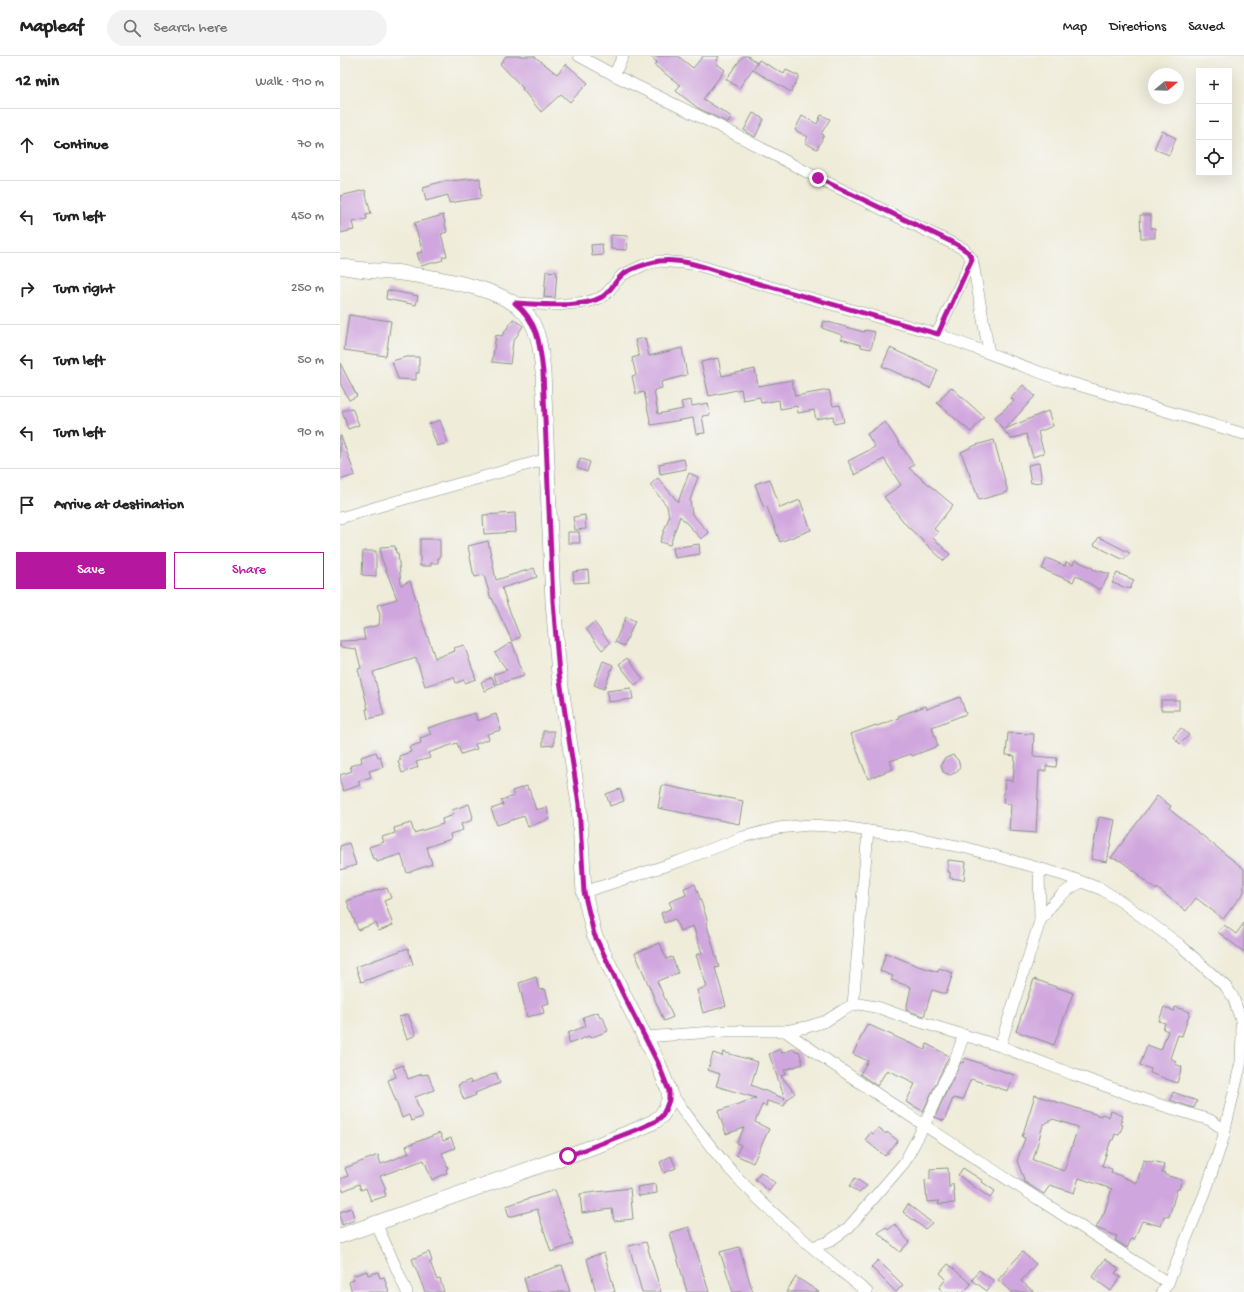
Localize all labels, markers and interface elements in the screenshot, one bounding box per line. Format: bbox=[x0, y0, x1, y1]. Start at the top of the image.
search box bbox=[107, 10, 387, 46]
text: Mapleaf bbox=[20, 16, 83, 39]
icon: search bbox=[121, 17, 143, 39]
text: Search here bbox=[153, 19, 227, 37]
text: Map bbox=[1063, 19, 1087, 36]
text: Directions bbox=[1109, 19, 1166, 36]
text: Saved bbox=[1188, 19, 1224, 36]
north arrow bbox=[1148, 68, 1184, 104]
map controls bbox=[1196, 68, 1232, 176]
button: + bbox=[1196, 68, 1232, 104]
text: 12 min bbox=[16, 72, 59, 92]
text: Walk · 910 m bbox=[255, 75, 324, 90]
button: − bbox=[1196, 104, 1232, 140]
icon: ahead bbox=[16, 134, 38, 156]
text: Continue bbox=[54, 136, 108, 154]
text: 70 m bbox=[298, 137, 324, 152]
button: locate bbox=[1196, 140, 1232, 176]
route end bbox=[809, 169, 827, 187]
icon: left bbox=[16, 206, 38, 228]
text: Turn left bbox=[54, 208, 105, 226]
text: 450 m bbox=[291, 209, 324, 224]
icon: right bbox=[16, 278, 38, 300]
text: Turn right bbox=[54, 280, 114, 298]
text: 250 m bbox=[291, 281, 324, 296]
icon: left bbox=[16, 350, 38, 372]
text: Turn left bbox=[54, 352, 105, 370]
text: 50 m bbox=[297, 353, 324, 368]
icon: left bbox=[16, 422, 38, 444]
text: Turn left bbox=[54, 424, 105, 442]
text: 90 m bbox=[298, 425, 324, 440]
icon: arrive bbox=[16, 494, 38, 516]
text: Arrive at destination bbox=[54, 496, 184, 514]
button: Save bbox=[16, 552, 166, 589]
button: Share bbox=[174, 552, 324, 589]
route start bbox=[559, 1147, 577, 1165]

